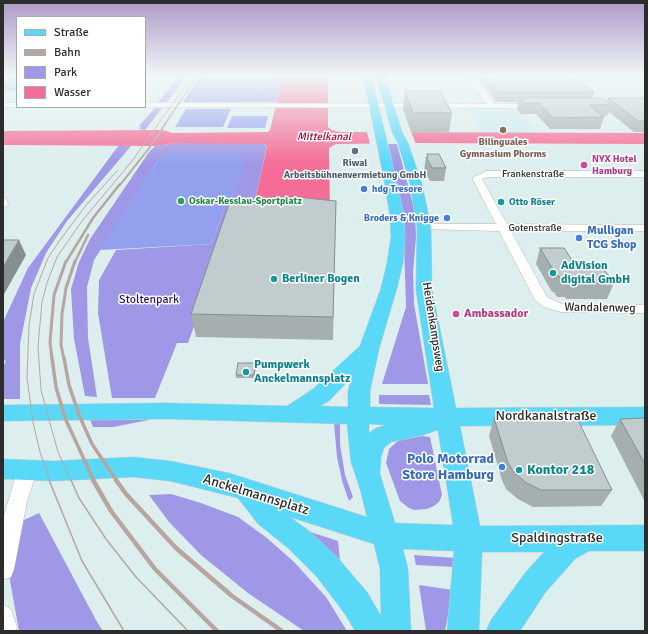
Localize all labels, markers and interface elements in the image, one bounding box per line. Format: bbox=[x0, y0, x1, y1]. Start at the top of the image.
legend bbox=[16, 16, 146, 108]
text: Straße bbox=[54, 25, 89, 40]
text: Bahn bbox=[54, 45, 80, 60]
text: Park bbox=[54, 65, 77, 80]
text: Wasser bbox=[54, 85, 91, 100]
marker: Bilinguales Gymnasium Phorms bbox=[498, 125, 508, 135]
water label: Mittelkanal bbox=[297, 130, 351, 144]
place label: Bilinguales Gymnasium Phorms bbox=[460, 136, 546, 160]
marker: Riwal Arbeitsbühnenvermietung GmbH bbox=[350, 146, 360, 156]
place label: NYX Hotel Hamburg bbox=[592, 153, 637, 176]
place label: Riwal Arbeitsbühnenvermietung GmbH bbox=[284, 157, 426, 180]
marker: NYX Hotel Hamburg bbox=[579, 160, 589, 170]
street label: Frankenstraße bbox=[502, 168, 564, 180]
place label: hdg Tresore bbox=[372, 183, 422, 195]
marker: hdg Tresore bbox=[359, 184, 369, 194]
place label: Oskar-Kesslau-Sportplatz bbox=[189, 195, 302, 207]
marker: Oskar-Kesslau-Sportplatz bbox=[176, 196, 186, 206]
place label: Otto Röser bbox=[509, 196, 555, 208]
marker: Otto Röser bbox=[496, 197, 506, 207]
place label: Broders & Knigge bbox=[364, 212, 439, 224]
marker: Broders & Knigge bbox=[442, 213, 452, 223]
street label: Gotenstraße bbox=[508, 222, 562, 234]
place label: Mulligan TCG Shop bbox=[587, 224, 637, 252]
marker: Mulligan TCG Shop bbox=[574, 233, 584, 243]
place label: AdVision digital GmbH bbox=[561, 259, 630, 287]
marker: AdVision digital GmbH bbox=[548, 268, 558, 278]
place label: Berliner Bogen bbox=[282, 272, 360, 286]
marker: Berliner Bogen bbox=[269, 274, 279, 284]
street label: Heidenkampsweg bbox=[419, 281, 447, 373]
park label: Stoltenpark bbox=[119, 293, 179, 307]
street label: Wandalenweg bbox=[564, 300, 636, 316]
place label: Ambassador bbox=[464, 307, 528, 321]
marker: Ambassador bbox=[451, 309, 461, 319]
place label: Pumpwerk Anckelmannsplatz bbox=[254, 358, 350, 386]
marker: Pumpwerk Anckelmannsplatz bbox=[241, 367, 251, 377]
street label: Nordkanalstraße bbox=[495, 408, 597, 424]
place label: Polo Motorrad Store Hamburg bbox=[402, 451, 494, 484]
marker: Polo Motorrad Store Hamburg bbox=[497, 462, 507, 472]
place label: Kontor 218 bbox=[527, 462, 594, 478]
marker: Kontor 218 bbox=[514, 465, 524, 475]
street label: Anckelmannsplatz bbox=[201, 471, 311, 519]
street label: Spaldingstraße bbox=[511, 530, 603, 546]

